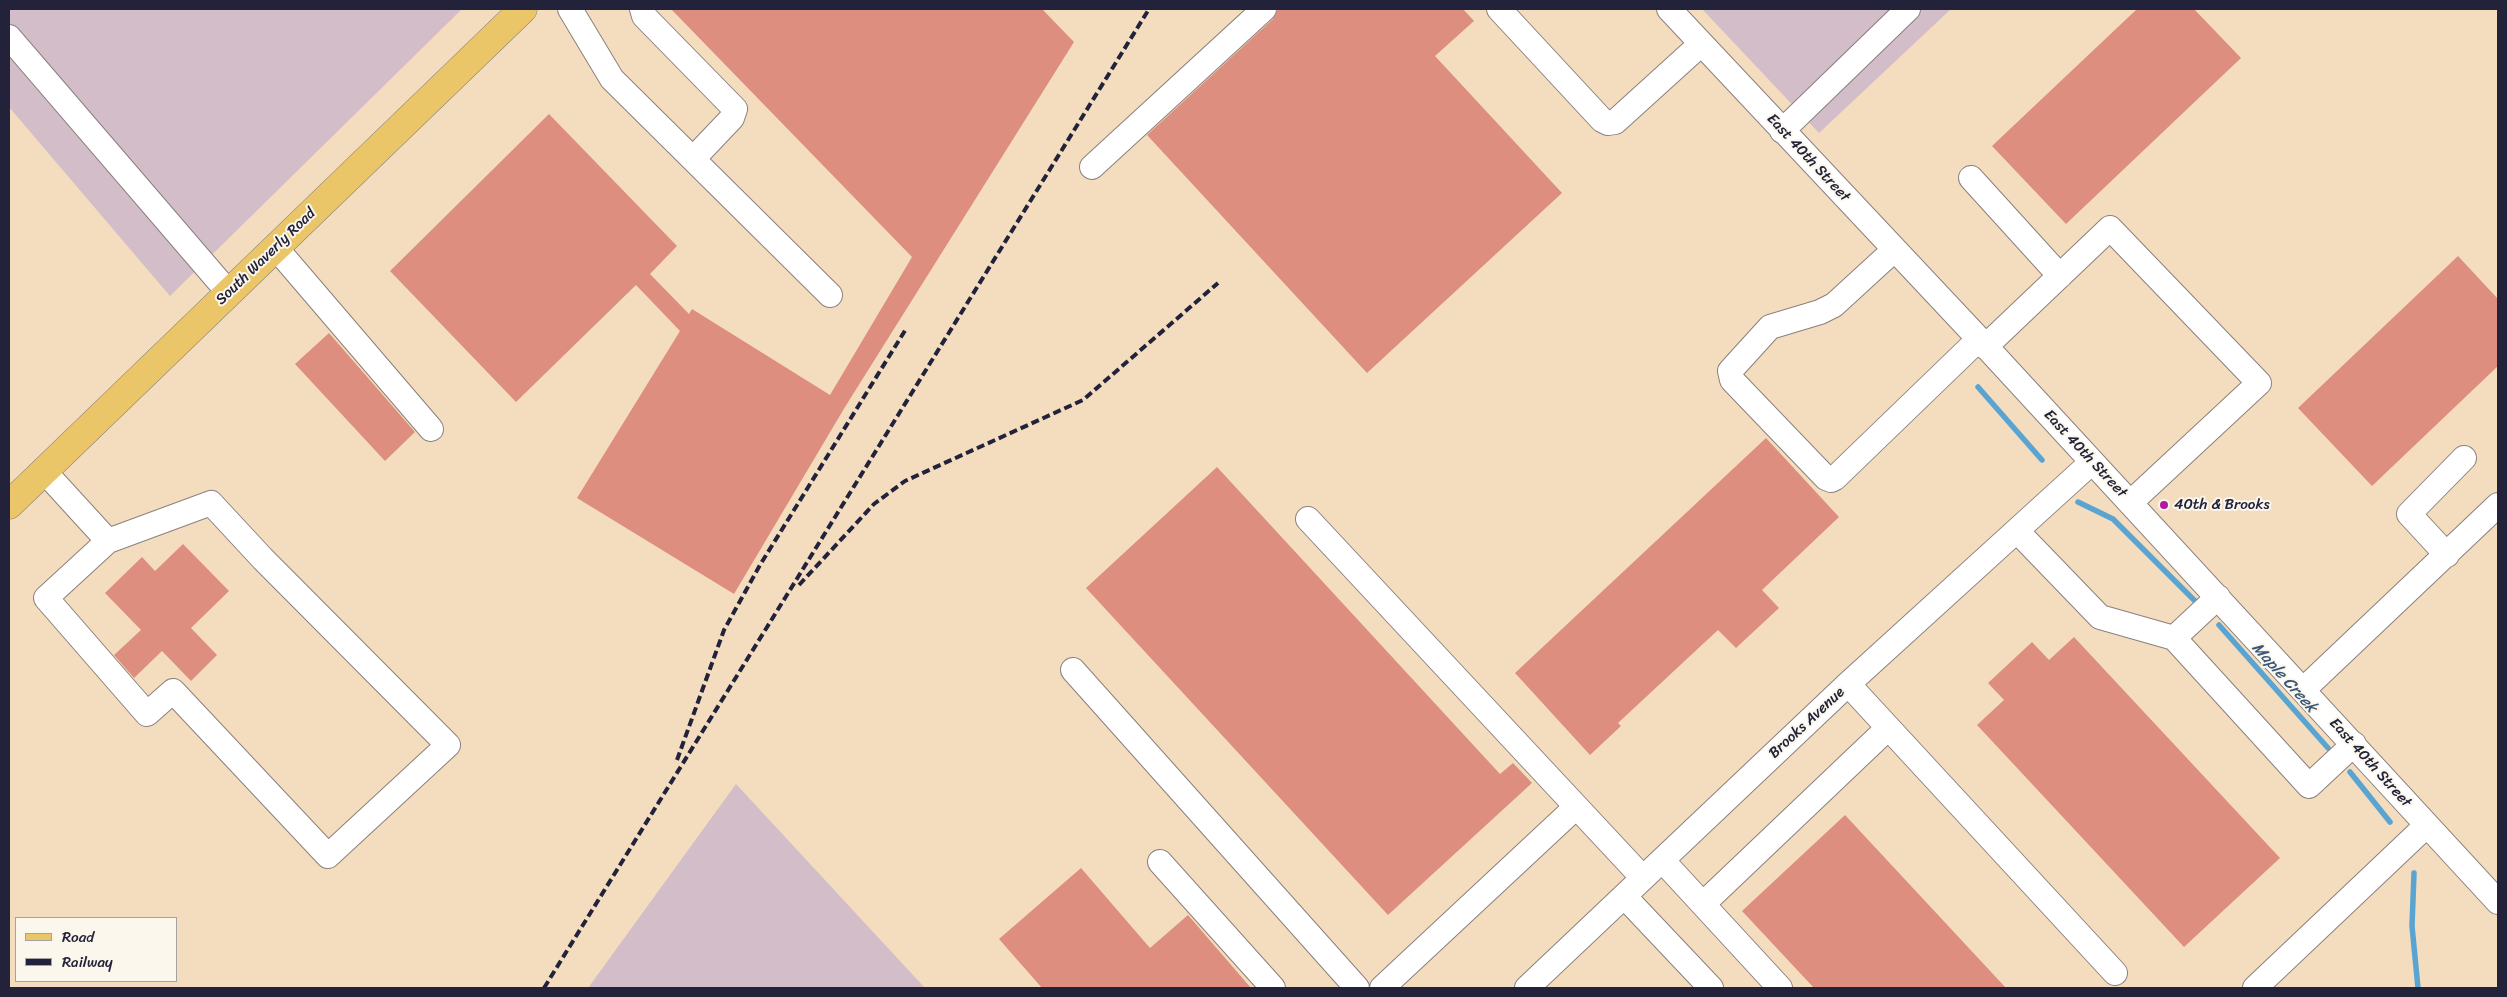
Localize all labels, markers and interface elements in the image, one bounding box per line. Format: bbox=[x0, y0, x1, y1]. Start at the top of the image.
street label: East 40th Street bbox=[1763, 110, 1853, 206]
street label: South Waverly Road bbox=[212, 205, 320, 309]
street label: East 40th Street bbox=[2040, 406, 2130, 502]
place label: 40th & Brooks bbox=[2174, 496, 2270, 514]
marker: 40th & Brooks bbox=[2158, 499, 2170, 511]
water label: Maple Creek bbox=[2247, 639, 2321, 717]
street label: Brooks Avenue bbox=[1765, 683, 1849, 763]
street label: East 40th Street bbox=[2325, 715, 2415, 811]
legend bbox=[15, 917, 178, 982]
text: Road bbox=[62, 924, 94, 950]
text: Railway bbox=[62, 949, 113, 975]

